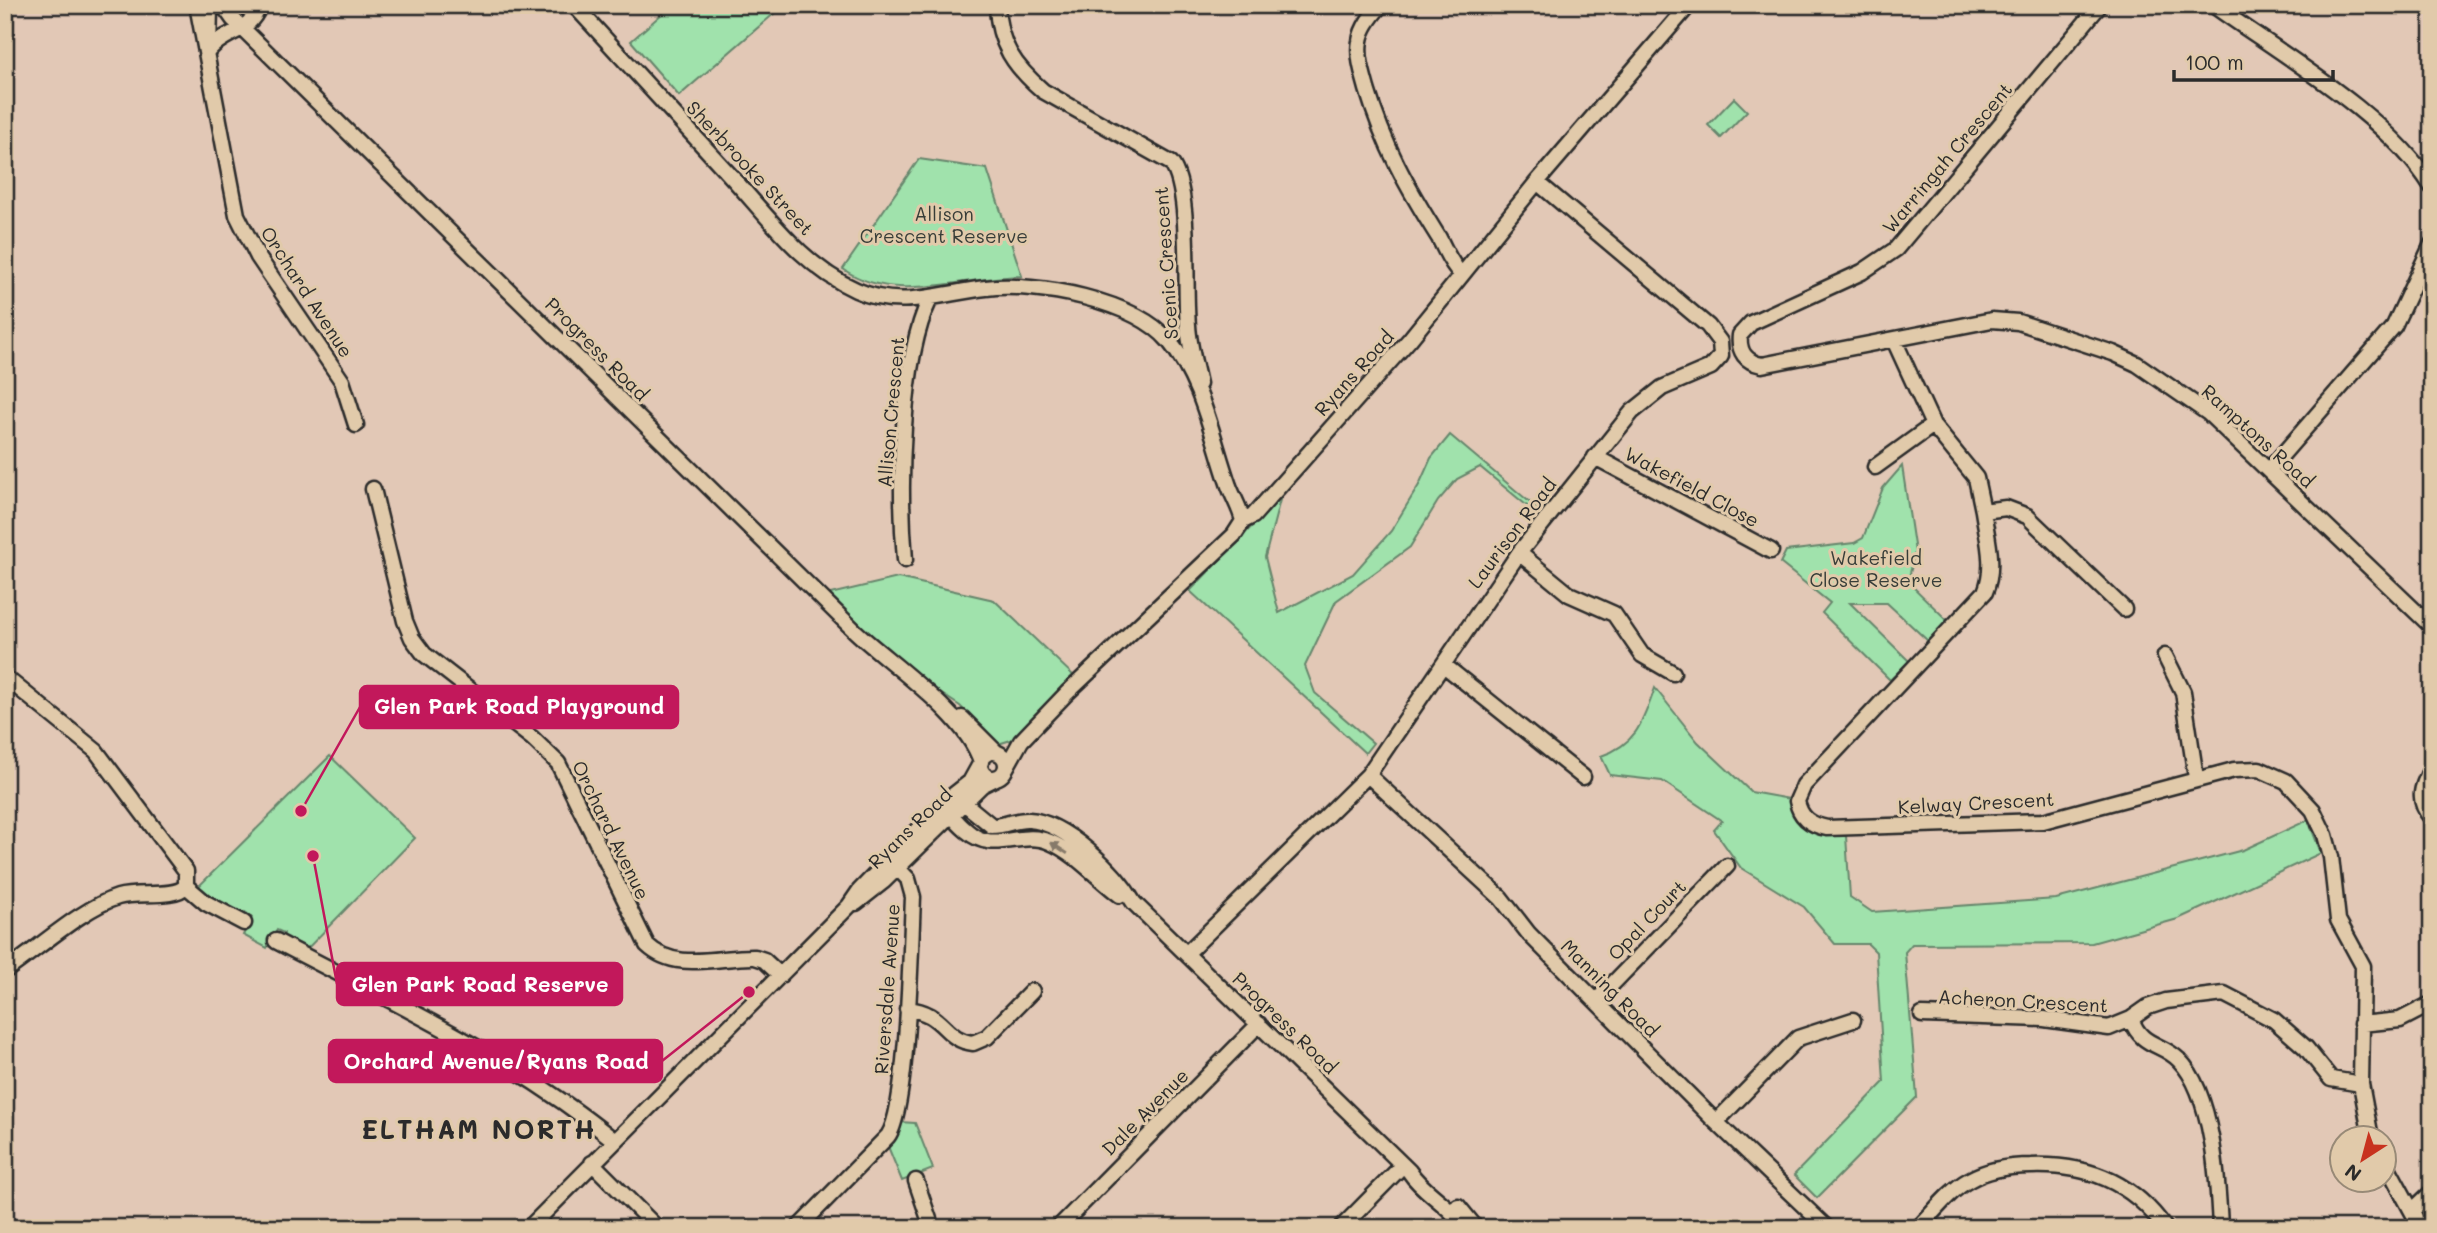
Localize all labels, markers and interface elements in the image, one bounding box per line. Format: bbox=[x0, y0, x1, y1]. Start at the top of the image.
scale bar bbox=[2174, 38, 2334, 82]
text: 100 m bbox=[2185, 48, 2244, 75]
street label: Warringah Crescent bbox=[1876, 77, 2017, 238]
street label: Sherbrooke Street bbox=[681, 95, 819, 240]
street label: Scenic Crescent bbox=[1148, 186, 1183, 340]
park label: Allison Crescent Reserve bbox=[860, 201, 1028, 248]
street label: Orchard Avenue bbox=[256, 221, 359, 362]
street label: Progress Road bbox=[540, 292, 654, 406]
street label: Ryans Road bbox=[1309, 325, 1399, 421]
street label: Allison Crescent bbox=[871, 335, 910, 489]
street label: Ramptons Road bbox=[2197, 378, 2320, 493]
street label: Wakefield Close bbox=[1621, 441, 1764, 533]
street label: Laurison Road bbox=[1462, 472, 1561, 593]
park label: Wakefield Close Reserve bbox=[1810, 545, 1942, 592]
callout: Glen Park Road Playground bbox=[360, 686, 678, 728]
text: Glen Park Road Playground bbox=[374, 692, 664, 720]
street label: Orchard Avenue bbox=[567, 756, 656, 903]
street label: Ryans Road bbox=[862, 781, 957, 874]
street label: Kelway Crescent bbox=[1897, 786, 2055, 819]
one-way arrow bbox=[1050, 841, 1068, 855]
street label: Opal Court bbox=[1602, 874, 1691, 965]
street label: Riversdale Avenue bbox=[868, 903, 905, 1075]
street label: Manning Road bbox=[1556, 933, 1665, 1042]
callout: Glen Park Road Reserve bbox=[337, 963, 622, 1005]
street label: Progress Road bbox=[1228, 966, 1343, 1079]
text: Glen Park Road Reserve bbox=[351, 970, 609, 997]
street label: Acheron Crescent bbox=[1937, 984, 2109, 1017]
callout: Orchard Avenue/Ryans Road bbox=[329, 1040, 662, 1082]
text: Orchard Avenue/Ryans Road bbox=[343, 1047, 649, 1075]
street label: Dale Avenue bbox=[1096, 1063, 1194, 1161]
district label: ELTHAM NORTH bbox=[361, 1112, 597, 1146]
north arrow bbox=[2328, 1124, 2398, 1194]
text: N bbox=[2340, 1159, 2366, 1188]

